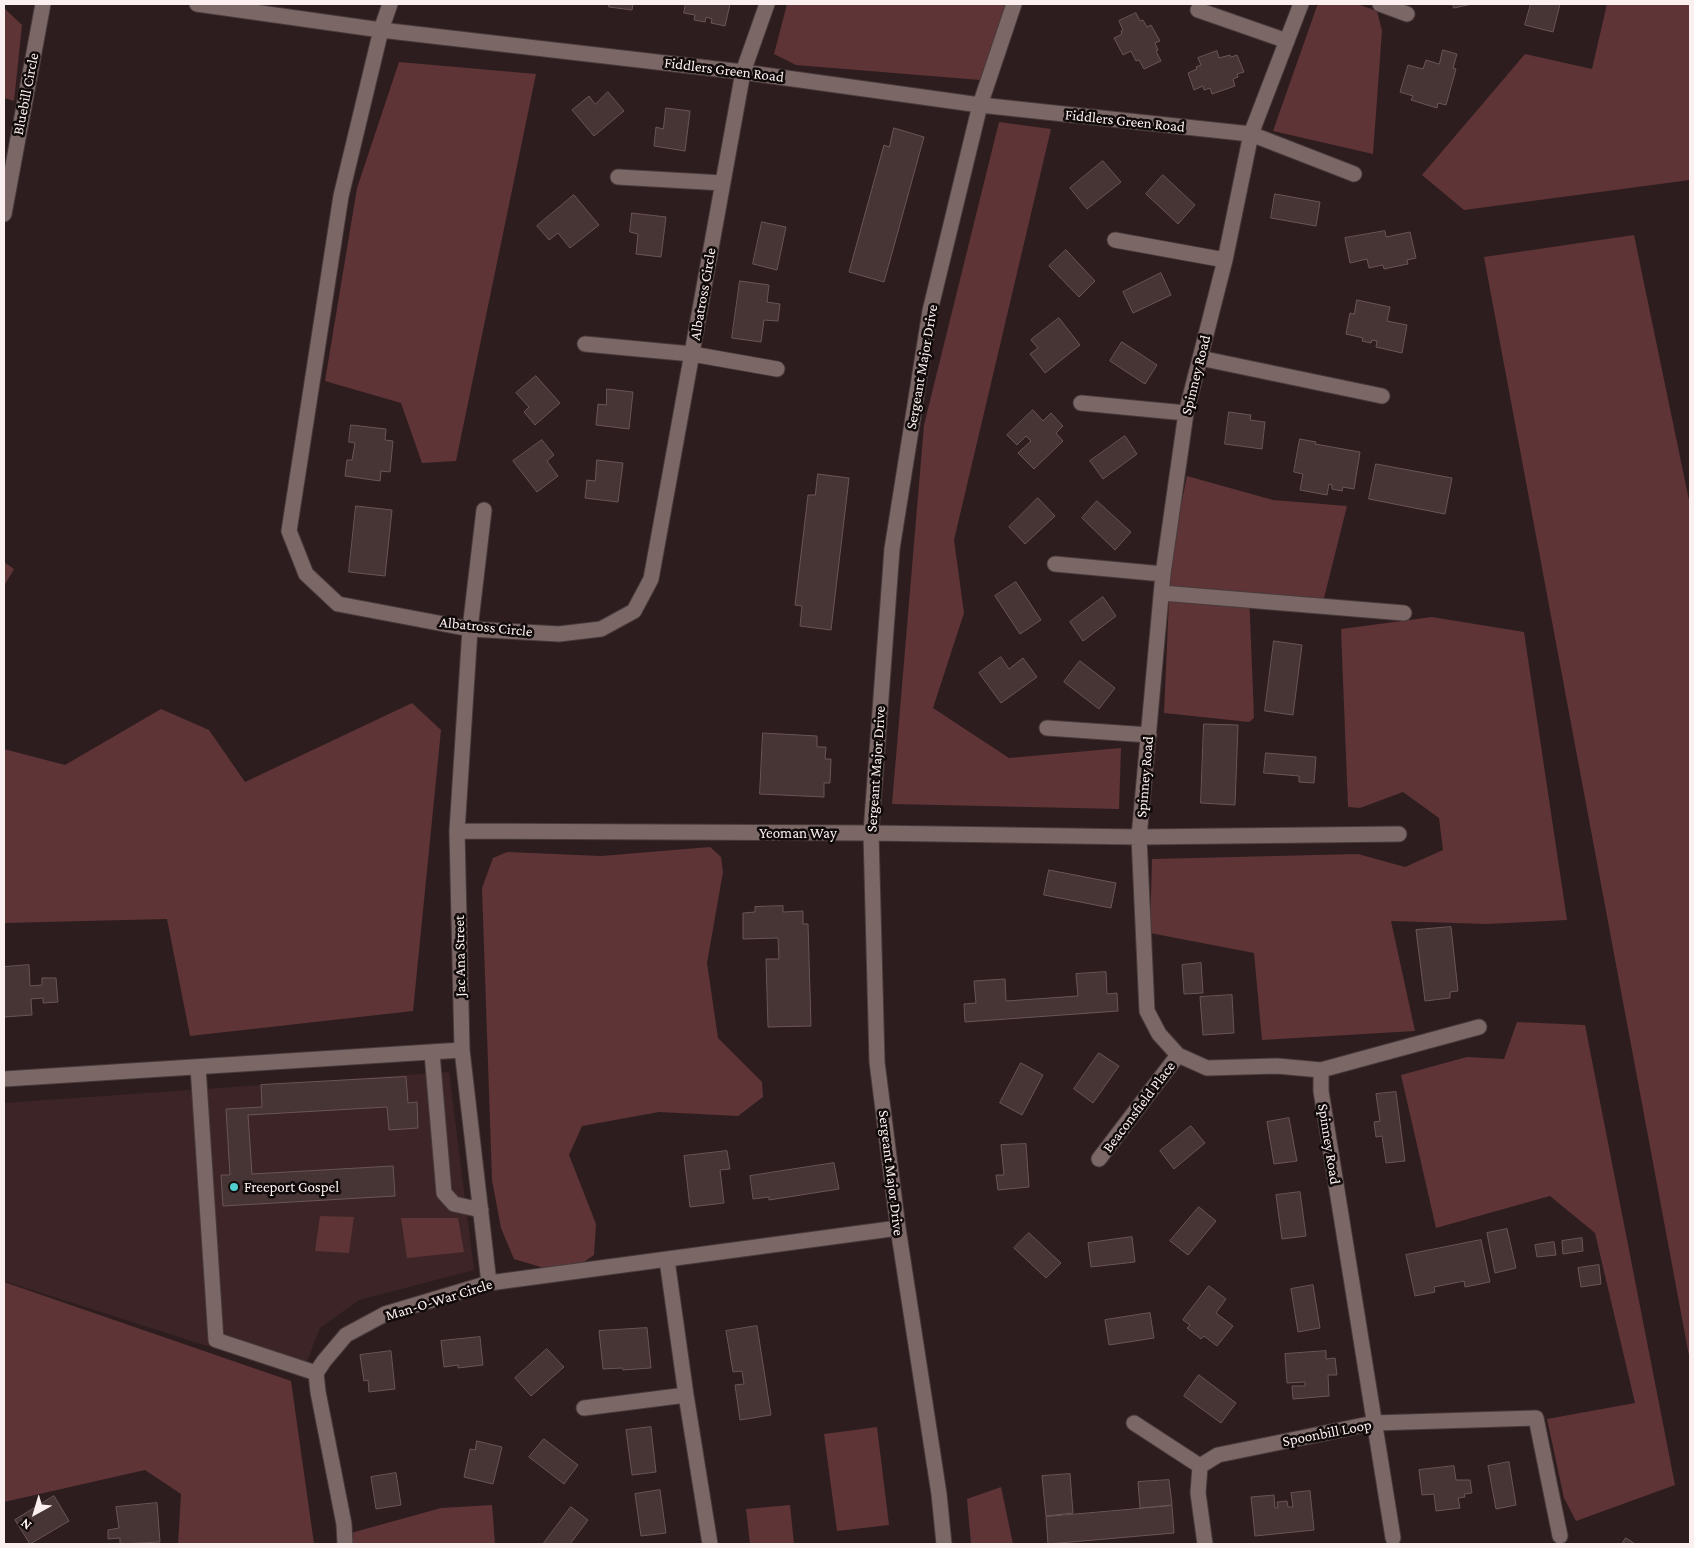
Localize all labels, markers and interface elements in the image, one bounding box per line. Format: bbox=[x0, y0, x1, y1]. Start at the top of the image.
street label: Bluebill Circle bbox=[9, 51, 43, 137]
street label: Fiddlers Green Road bbox=[663, 54, 785, 86]
street label: Fiddlers Green Road bbox=[1064, 106, 1186, 136]
street label: Albatross Circle bbox=[686, 246, 720, 342]
street label: Sergeant Major Drive bbox=[902, 303, 942, 431]
street label: Spinney Road bbox=[1177, 333, 1215, 417]
street label: Albatross Circle bbox=[439, 613, 533, 641]
street label: Sergeant Major Drive bbox=[863, 705, 889, 833]
street label: Spinney Road bbox=[1132, 736, 1158, 818]
street label: Yeoman Way bbox=[759, 824, 837, 842]
street label: Jac Ana Street bbox=[450, 915, 470, 997]
street label: Beaconsfield Place bbox=[1099, 1058, 1179, 1156]
street label: Spinney Road bbox=[1314, 1102, 1344, 1186]
street label: Sergeant Major Drive bbox=[874, 1109, 908, 1237]
place label: Freeport Gospel bbox=[244, 1178, 339, 1196]
marker: Freeport Gospel bbox=[228, 1181, 240, 1193]
street label: Man-O-War Circle bbox=[383, 1275, 495, 1325]
street label: Spoonbill Loop bbox=[1281, 1416, 1373, 1450]
north arrow bbox=[10, 1488, 60, 1538]
text: N bbox=[17, 1515, 34, 1534]

